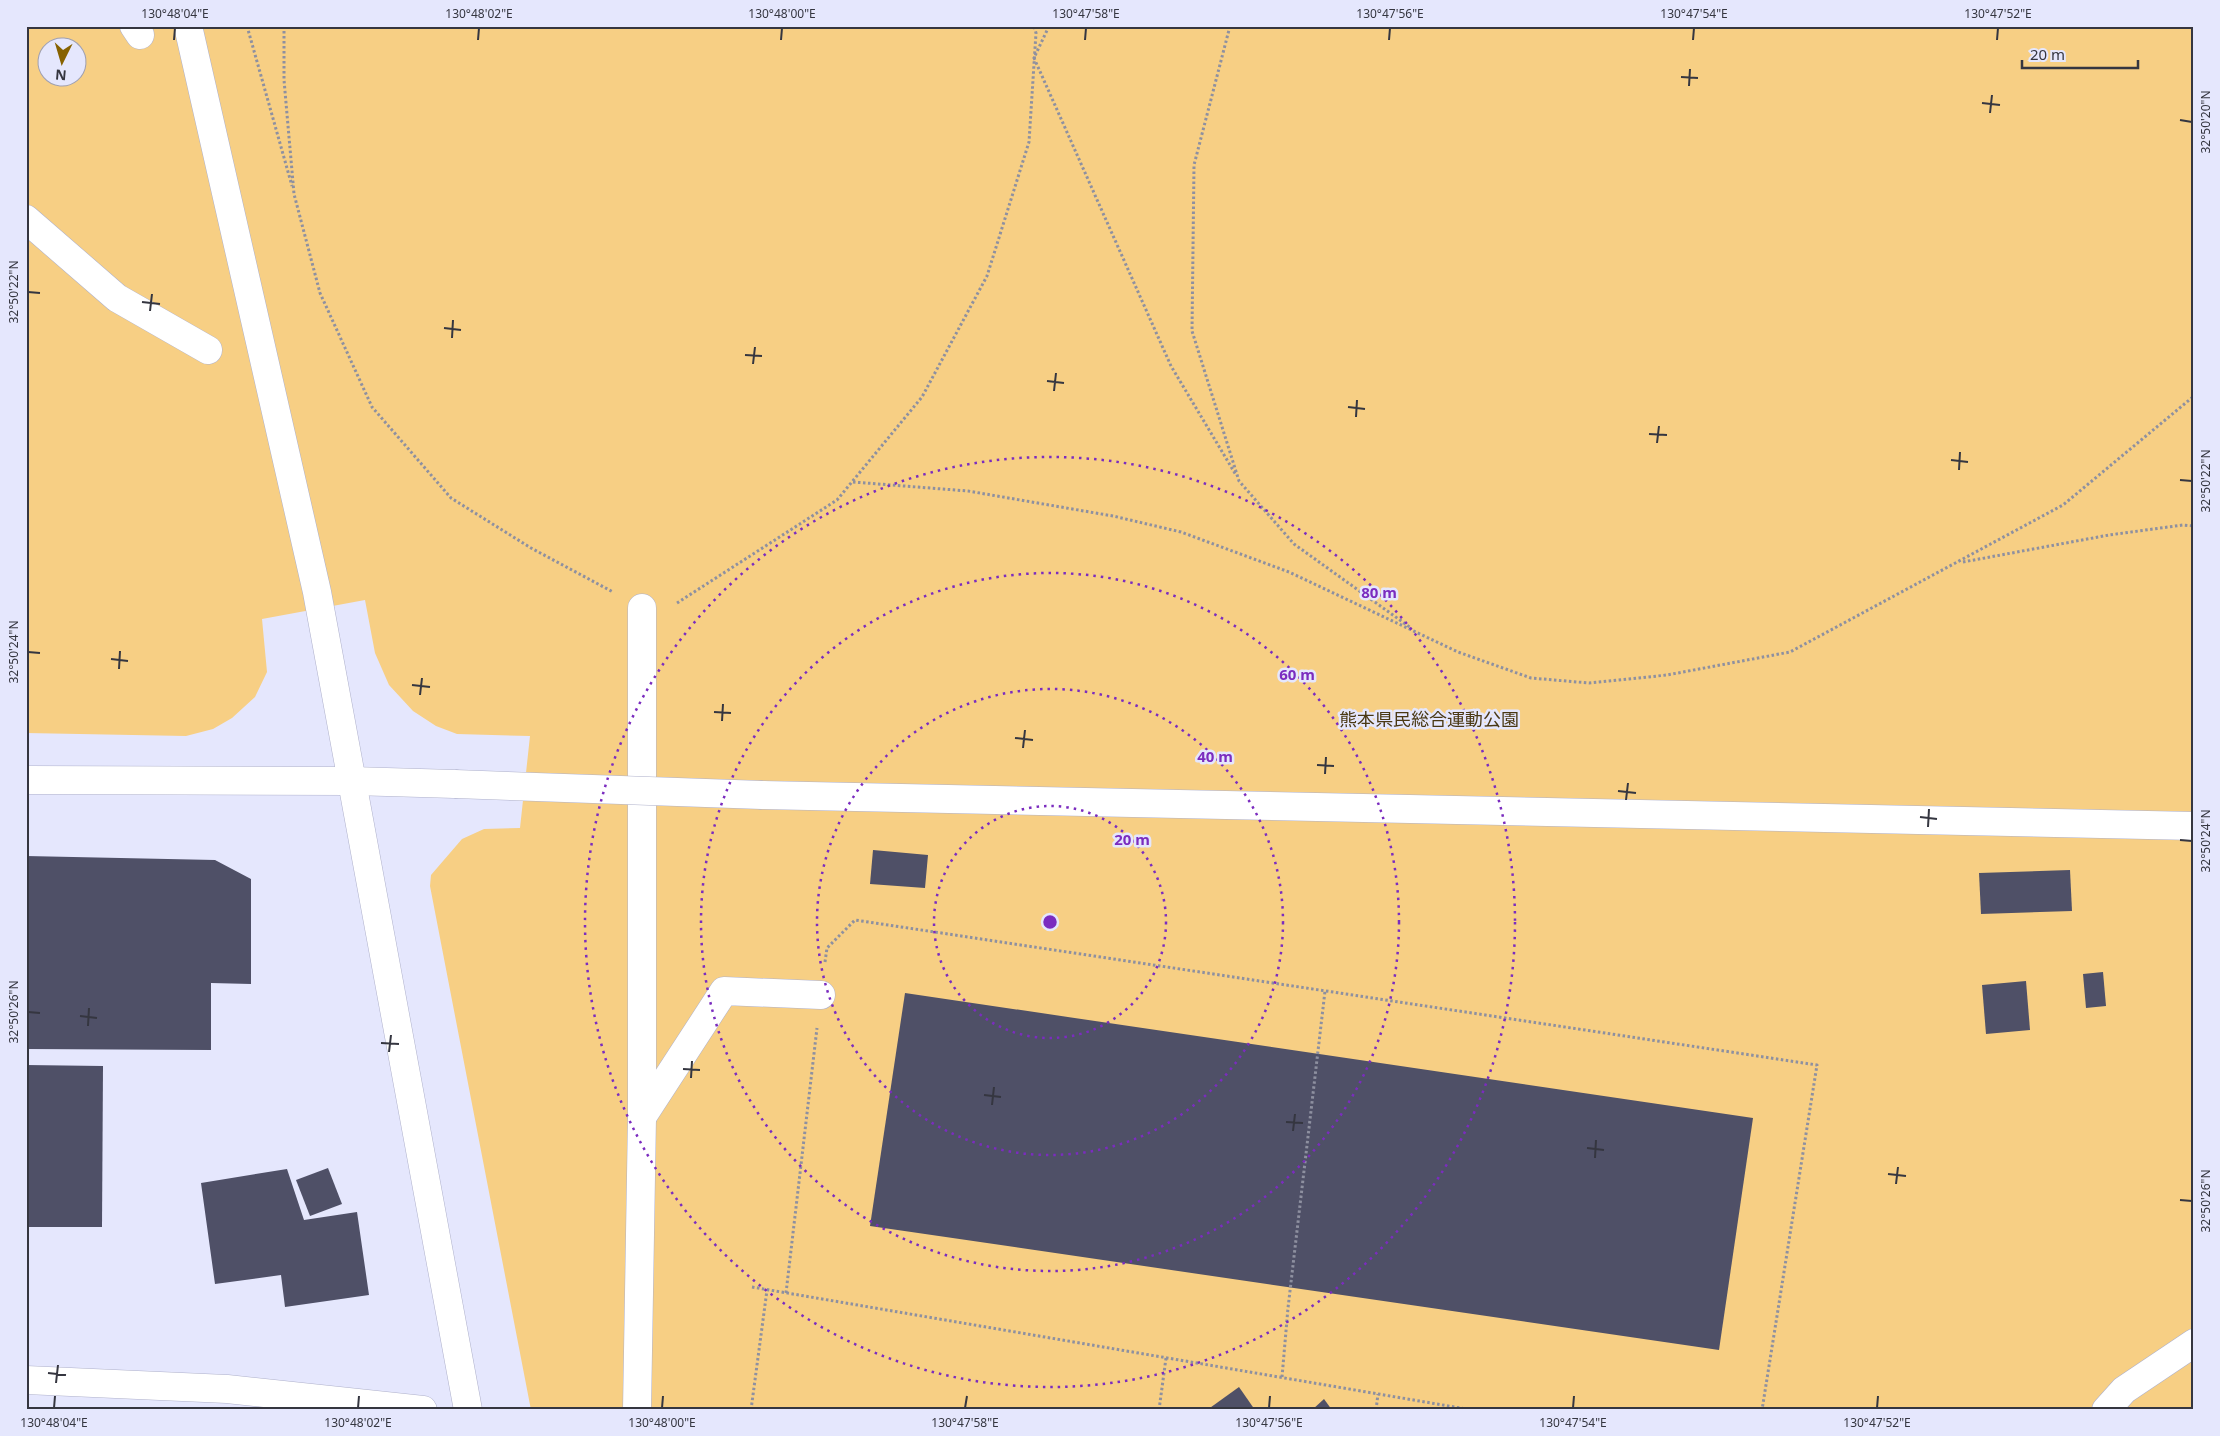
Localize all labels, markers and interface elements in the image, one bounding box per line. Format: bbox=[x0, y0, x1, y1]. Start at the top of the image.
text: 130°48'04"E bbox=[141, 5, 209, 22]
text: 130°48'02"E bbox=[445, 5, 513, 22]
text: 130°48'00"E bbox=[748, 5, 816, 22]
text: 130°47'58"E bbox=[1052, 5, 1120, 22]
text: 130°47'56"E bbox=[1356, 5, 1424, 22]
text: 130°47'54"E bbox=[1660, 5, 1728, 22]
text: 130°47'52"E bbox=[1964, 5, 2032, 22]
north arrow bbox=[38, 38, 88, 88]
scale bar bbox=[2022, 38, 2139, 70]
text: 20 m bbox=[2030, 44, 2065, 64]
text: N bbox=[54, 65, 67, 85]
text: 32°50'20"N bbox=[2197, 90, 2214, 154]
text: 32°50'22"N bbox=[5, 260, 22, 324]
text: 32°50'22"N bbox=[2197, 449, 2214, 513]
text: 80 m bbox=[1361, 582, 1397, 602]
text: 32°50'24"N bbox=[5, 620, 22, 684]
text: 60 m bbox=[1279, 664, 1315, 684]
park label: 熊本県民総合運動公園 bbox=[1339, 707, 1519, 731]
text: 40 m bbox=[1197, 746, 1233, 766]
text: 32°50'24"N bbox=[2197, 809, 2214, 873]
text: 20 m bbox=[1114, 829, 1150, 849]
centre of rings bbox=[1041, 913, 1059, 931]
text: 32°50'26"N bbox=[5, 980, 22, 1044]
text: 32°50'26"N bbox=[2197, 1169, 2214, 1233]
text: 130°48'04"E bbox=[20, 1414, 88, 1431]
text: 130°48'02"E bbox=[324, 1414, 392, 1431]
text: 130°48'00"E bbox=[628, 1414, 696, 1431]
text: 130°47'58"E bbox=[931, 1414, 999, 1431]
text: 130°47'56"E bbox=[1235, 1414, 1303, 1431]
text: 130°47'54"E bbox=[1539, 1414, 1607, 1431]
text: 130°47'52"E bbox=[1843, 1414, 1911, 1431]

